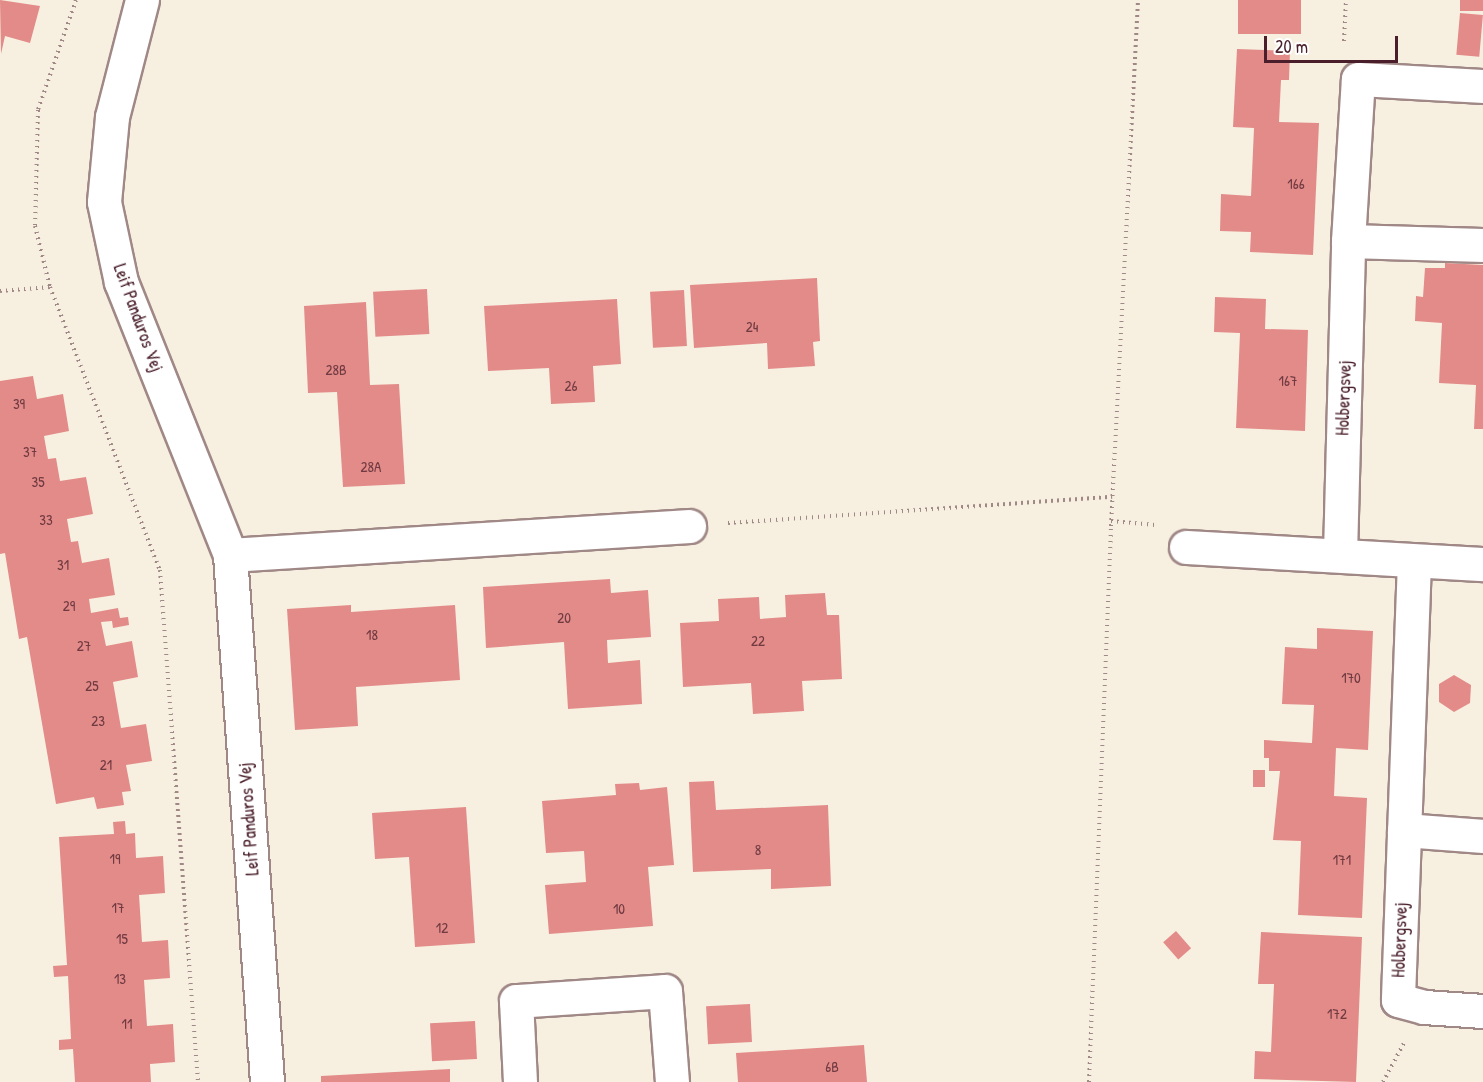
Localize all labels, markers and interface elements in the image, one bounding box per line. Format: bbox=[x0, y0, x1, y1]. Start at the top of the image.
scale bar bbox=[1267, 24, 1400, 62]
text: 20 m bbox=[1275, 34, 1308, 59]
house number: 166 bbox=[1287, 175, 1305, 193]
street label: Leif Panduros Vej bbox=[108, 261, 168, 375]
house number: 24 bbox=[746, 318, 758, 336]
street label: Holbergsvej bbox=[1332, 360, 1356, 436]
house number: 28B bbox=[325, 361, 347, 379]
house number: 167 bbox=[1279, 372, 1297, 390]
house number: 26 bbox=[564, 377, 578, 395]
house number: 39 bbox=[13, 395, 25, 413]
house number: 37 bbox=[23, 443, 37, 461]
house number: 28A bbox=[361, 458, 381, 476]
house number: 35 bbox=[31, 473, 45, 491]
house number: 33 bbox=[39, 511, 53, 529]
house number: 31 bbox=[57, 556, 69, 574]
house number: 29 bbox=[63, 597, 75, 615]
house number: 20 bbox=[557, 609, 571, 627]
house number: 18 bbox=[366, 626, 378, 644]
house number: 22 bbox=[751, 632, 765, 650]
house number: 27 bbox=[77, 637, 91, 655]
house number: 170 bbox=[1341, 669, 1361, 687]
house number: 25 bbox=[85, 677, 99, 695]
house number: 23 bbox=[91, 712, 105, 730]
house number: 21 bbox=[100, 756, 112, 774]
street label: Leif Panduros Vej bbox=[234, 762, 264, 876]
house number: 8 bbox=[755, 841, 761, 859]
house number: 19 bbox=[110, 850, 120, 868]
house number: 171 bbox=[1333, 851, 1351, 869]
house number: 17 bbox=[112, 899, 124, 917]
house number: 10 bbox=[613, 900, 625, 918]
street label: Holbergsvej bbox=[1388, 902, 1412, 978]
house number: 12 bbox=[436, 919, 448, 937]
house number: 15 bbox=[116, 930, 128, 948]
house number: 13 bbox=[114, 970, 126, 988]
house number: 172 bbox=[1327, 1005, 1347, 1023]
house number: 11 bbox=[122, 1015, 132, 1033]
house number: 6B bbox=[825, 1058, 839, 1076]

